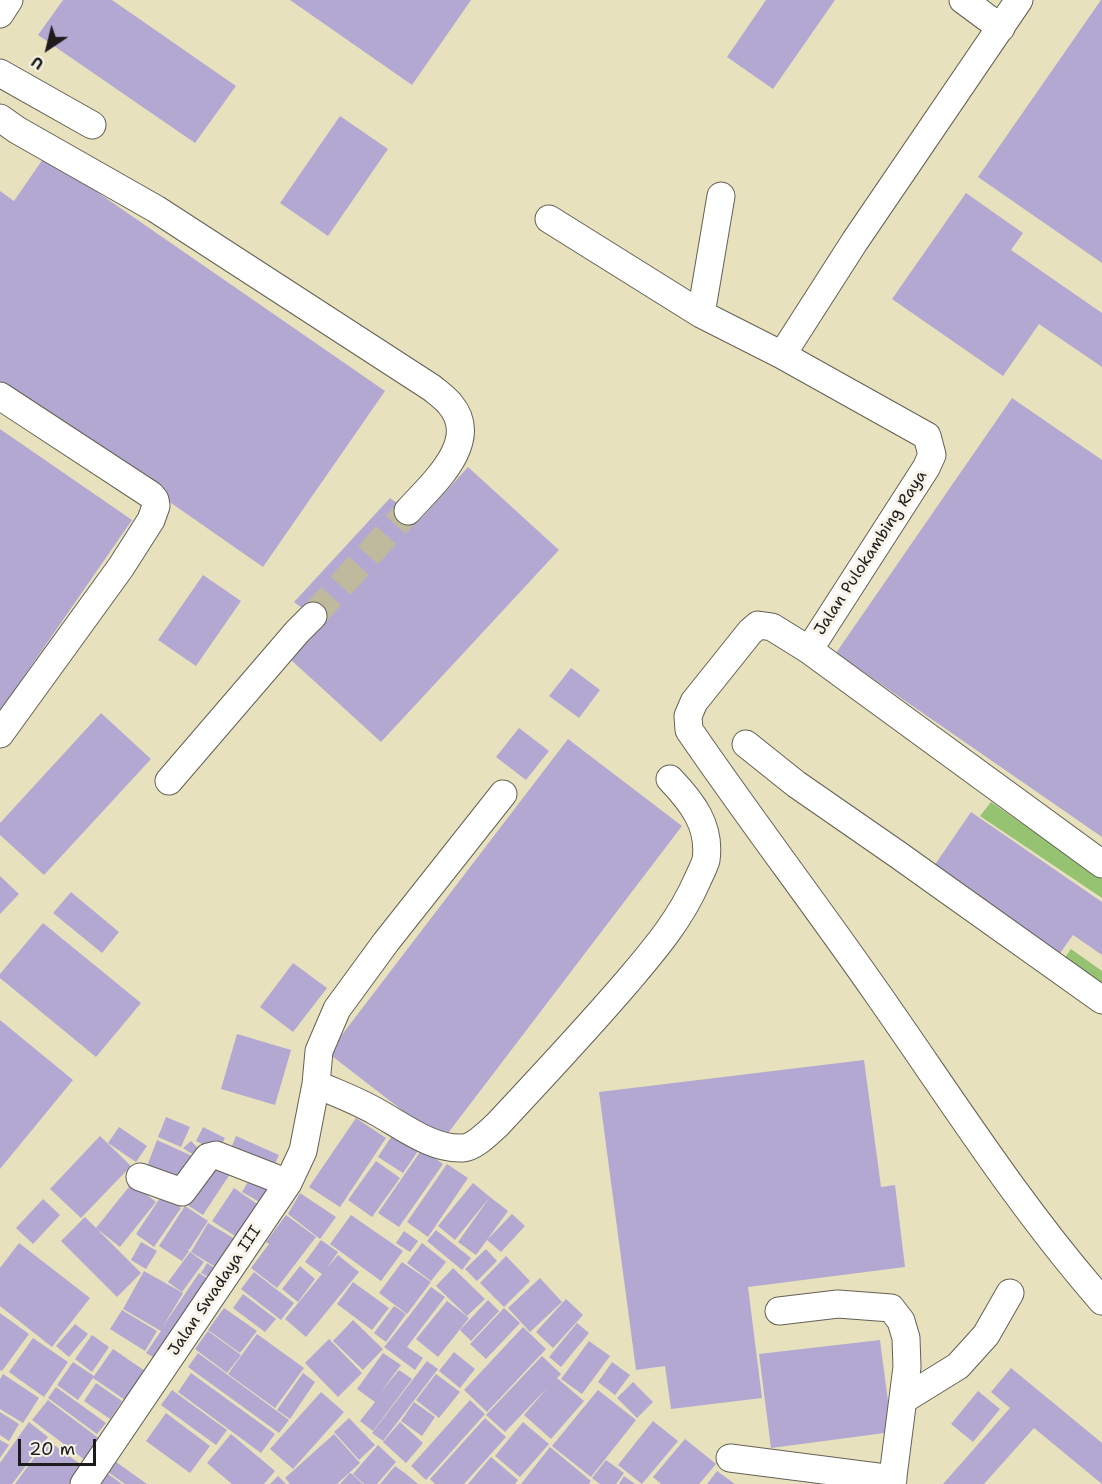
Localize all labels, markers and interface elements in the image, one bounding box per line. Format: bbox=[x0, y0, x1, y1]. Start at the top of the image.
north arrow bbox=[18, 18, 78, 78]
text: U bbox=[27, 51, 48, 75]
street label: Jalan Pulokambing Raya bbox=[811, 467, 931, 639]
street label: Jalan Swadaya III bbox=[164, 1223, 266, 1359]
scale bar bbox=[21, 1427, 99, 1465]
text: 20 m bbox=[29, 1437, 75, 1461]

